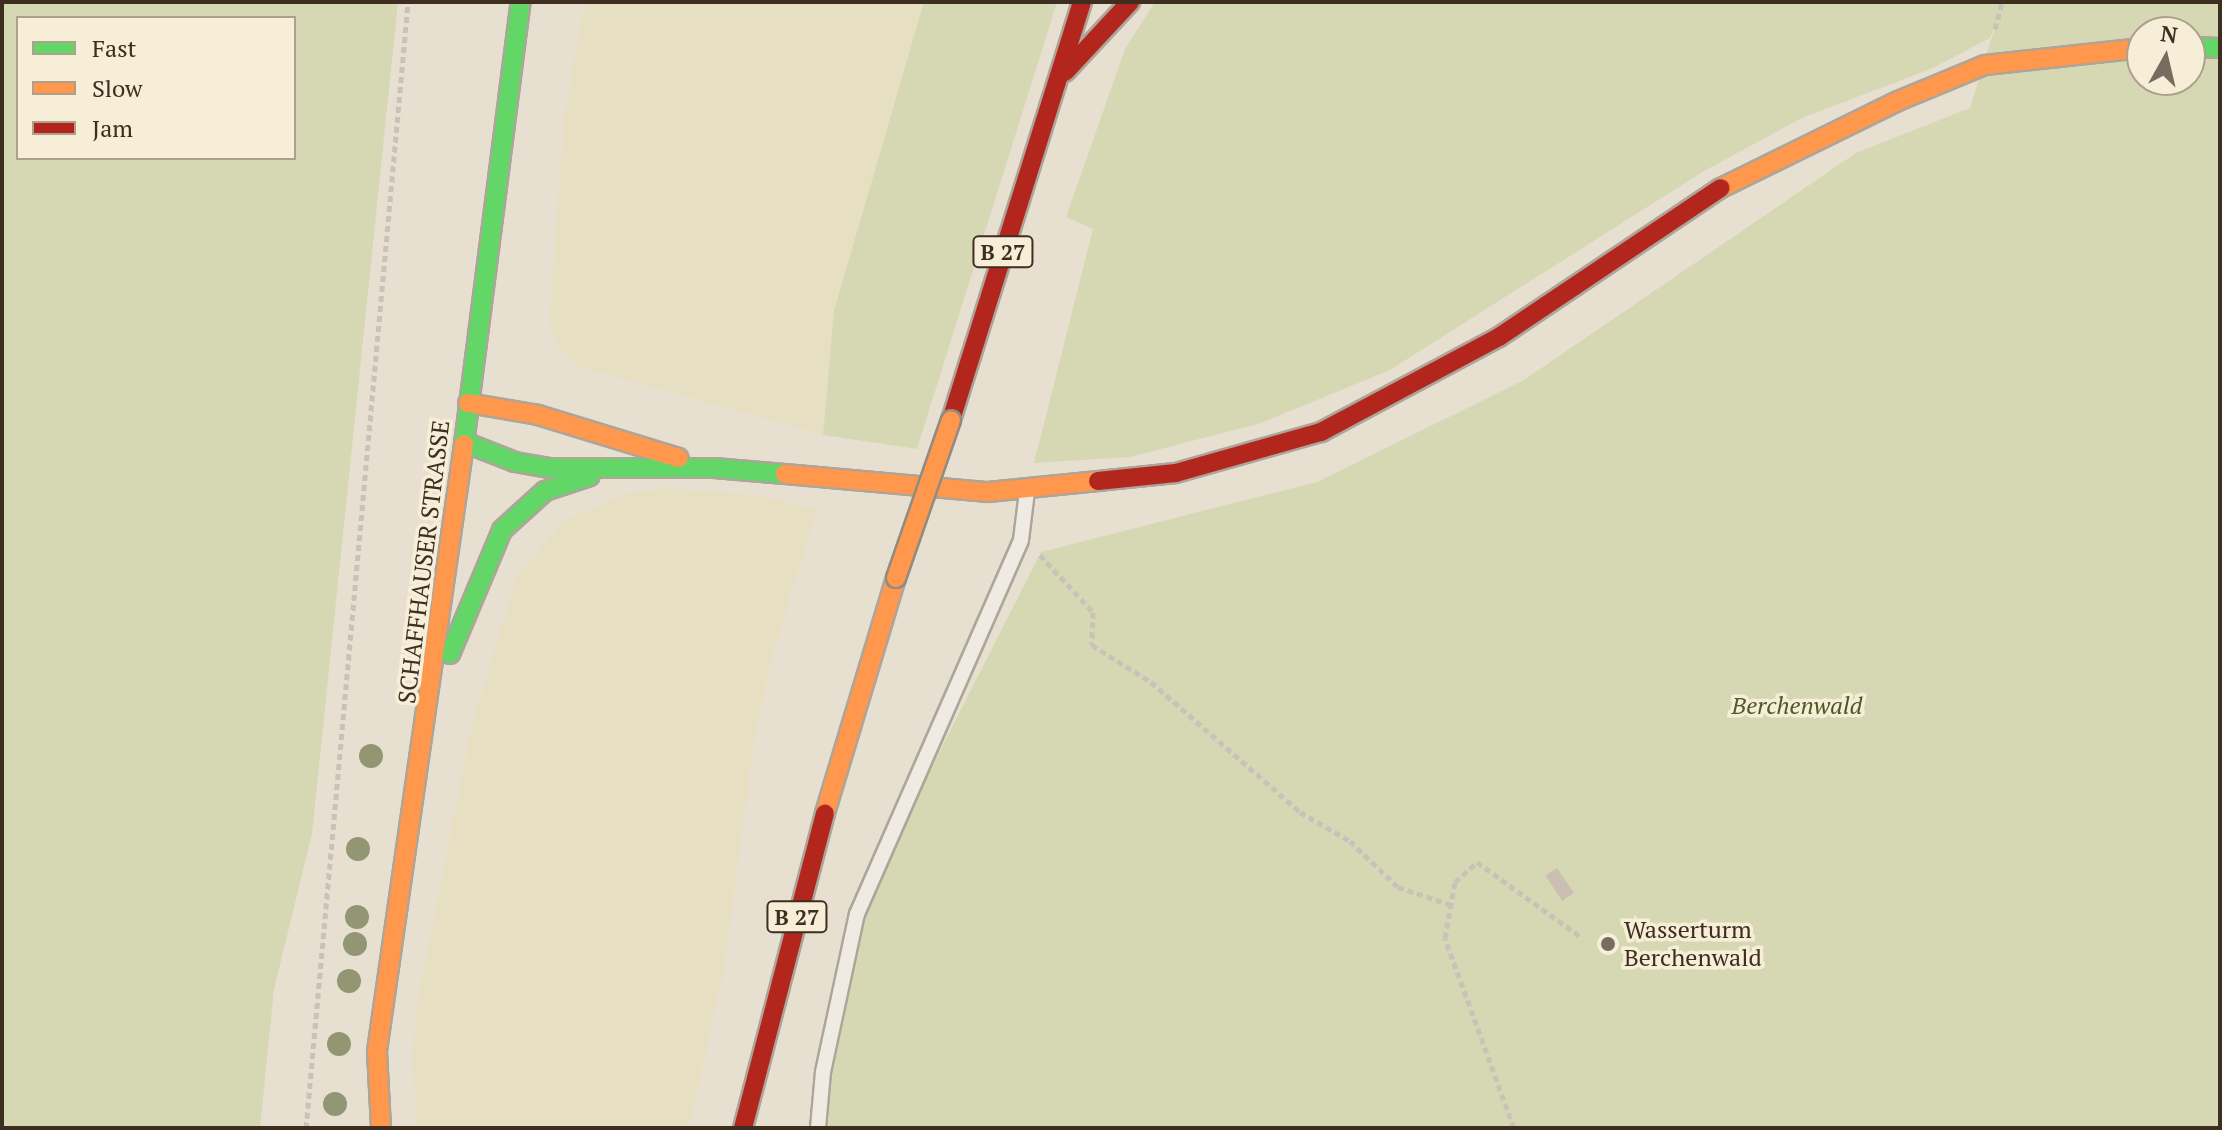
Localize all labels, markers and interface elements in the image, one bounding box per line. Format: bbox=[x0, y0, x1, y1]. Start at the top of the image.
legend bbox=[16, 16, 296, 160]
north arrow bbox=[2126, 16, 2206, 96]
text: N bbox=[2159, 18, 2179, 49]
text: Fast bbox=[92, 32, 136, 64]
text: Slow bbox=[92, 72, 143, 104]
text: Jam bbox=[92, 112, 133, 144]
road number: B 27 bbox=[971, 234, 1035, 270]
street label: SCHAFFHAUSER STRASSE bbox=[392, 419, 456, 705]
park label: Berchenwald bbox=[1732, 692, 1862, 720]
road number: B 27 bbox=[765, 899, 829, 935]
place label: Wasserturm Berchenwald bbox=[1624, 916, 1762, 972]
marker: Wasserturm Berchenwald bbox=[1599, 935, 1617, 953]

